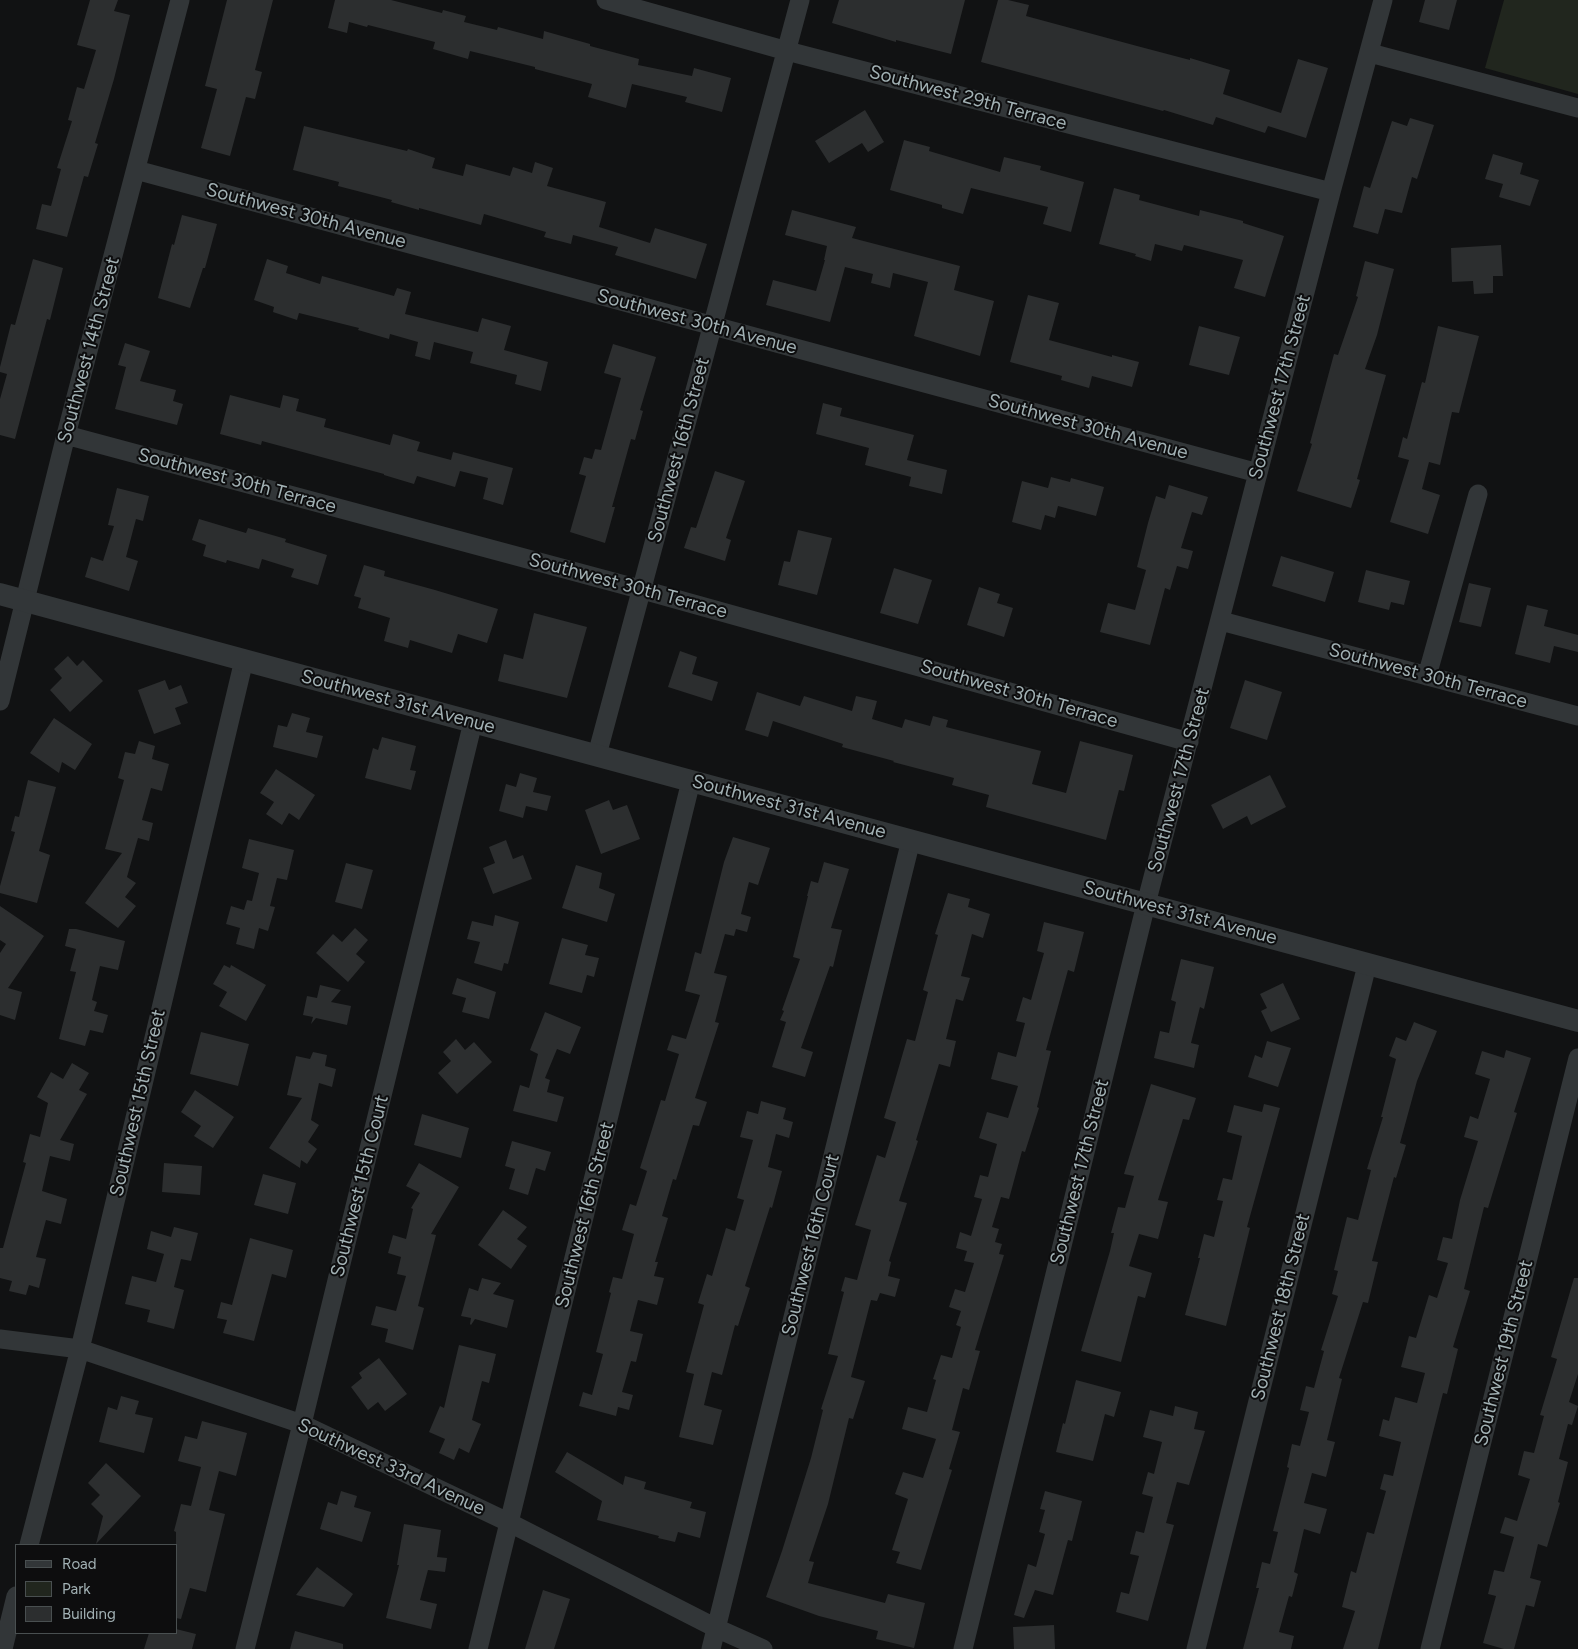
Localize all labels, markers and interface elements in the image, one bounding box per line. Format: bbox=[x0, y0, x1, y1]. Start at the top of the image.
street label: Southwest 29th Terrace bbox=[867, 61, 1069, 135]
street label: Southwest 30th Avenue bbox=[204, 178, 408, 254]
street label: Southwest 14th Street bbox=[53, 254, 125, 446]
street label: Southwest 30th Avenue bbox=[595, 284, 799, 360]
street label: Southwest 17th Street bbox=[1244, 292, 1316, 482]
street label: Southwest 16th Street bbox=[643, 355, 715, 545]
street label: Southwest 30th Avenue bbox=[986, 389, 1190, 465]
street label: Southwest 30th Terrace bbox=[135, 444, 339, 518]
street label: Southwest 30th Terrace bbox=[526, 549, 730, 623]
street label: Southwest 30th Terrace bbox=[1326, 639, 1530, 713]
street label: Southwest 30th Terrace bbox=[918, 655, 1120, 733]
street label: Southwest 31st Avenue bbox=[299, 665, 497, 739]
street label: Southwest 17th Street bbox=[1143, 685, 1215, 875]
street label: Southwest 31st Avenue bbox=[690, 770, 888, 844]
street label: Southwest 31st Avenue bbox=[1081, 876, 1279, 950]
street label: Southwest 15th Street bbox=[105, 1007, 171, 1199]
street label: Southwest 17th Street bbox=[1046, 1077, 1114, 1267]
street label: Southwest 15th Court bbox=[326, 1093, 394, 1279]
street label: Southwest 16th Street bbox=[551, 1120, 619, 1310]
street label: Southwest 16th Court bbox=[777, 1152, 845, 1338]
street label: Southwest 18th Street bbox=[1247, 1211, 1315, 1403]
street label: Southwest 19th Street bbox=[1470, 1258, 1538, 1448]
street label: Southwest 33rd Avenue bbox=[294, 1414, 488, 1520]
legend bbox=[15, 1544, 178, 1634]
text: Road bbox=[62, 1555, 97, 1573]
text: Park bbox=[62, 1580, 91, 1598]
text: Building bbox=[62, 1605, 116, 1623]

